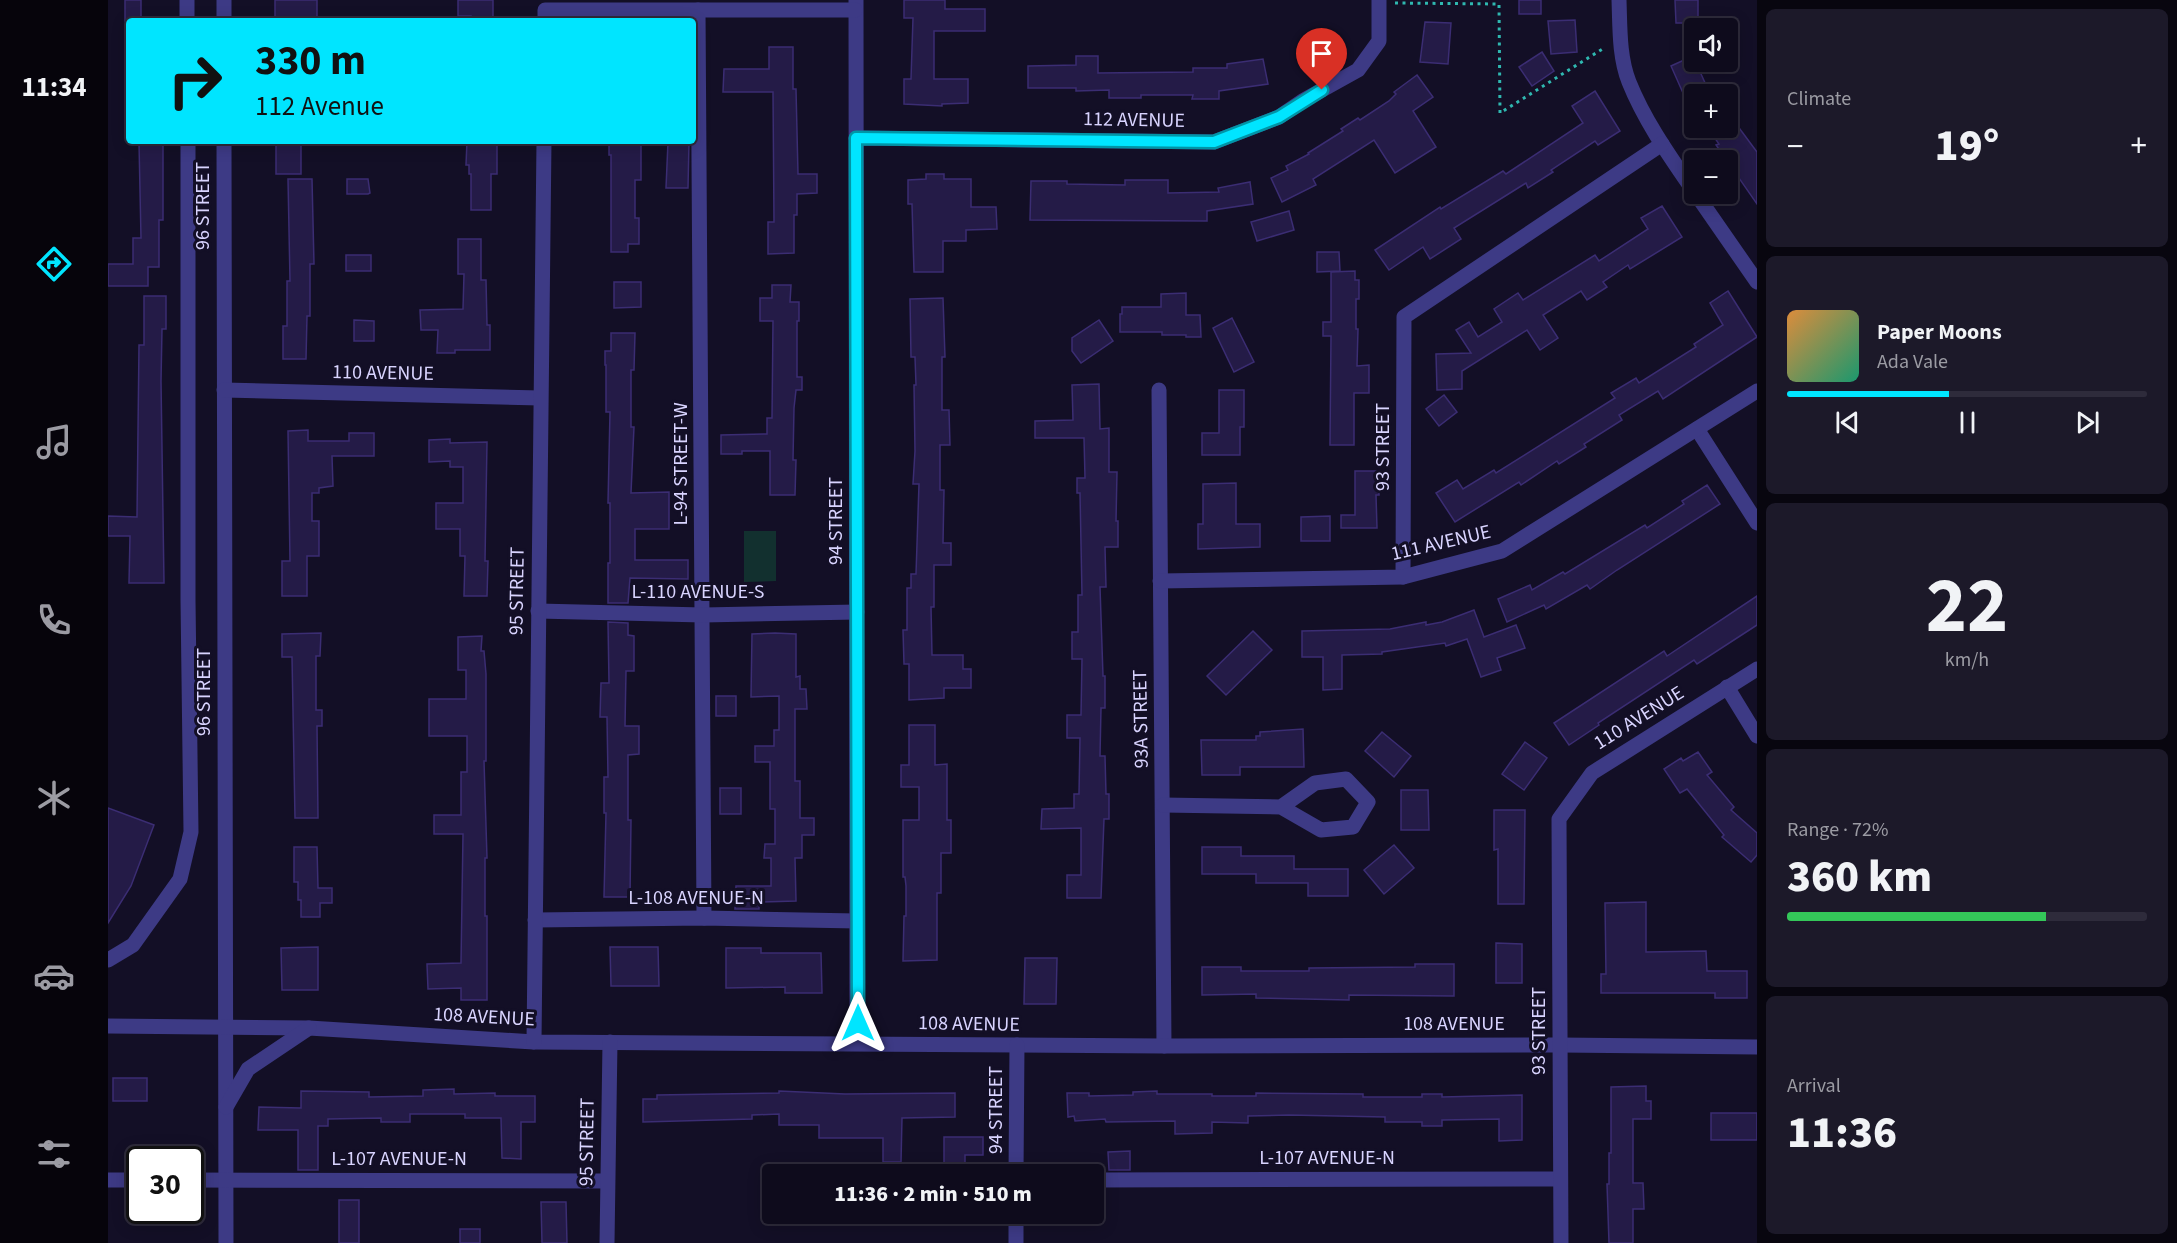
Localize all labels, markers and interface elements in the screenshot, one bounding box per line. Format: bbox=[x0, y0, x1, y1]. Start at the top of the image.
map controls bbox=[1684, 18, 1738, 204]
button: sound bbox=[1684, 18, 1738, 72]
pin bbox=[1296, 28, 1347, 90]
text: 330 m bbox=[255, 31, 366, 91]
icon: arrive bbox=[1305, 37, 1338, 70]
icon: right bbox=[156, 42, 234, 120]
text: 11:34 bbox=[21, 68, 87, 107]
button: + bbox=[1684, 84, 1738, 138]
text: Climate bbox=[1787, 85, 1851, 113]
text: 112 Avenue bbox=[255, 87, 384, 126]
street label: 112 AVENUE bbox=[1083, 105, 1185, 135]
text: 19° bbox=[1935, 114, 1999, 178]
text: − bbox=[1787, 123, 1803, 170]
text: + bbox=[2131, 123, 2147, 170]
button: − bbox=[1684, 150, 1738, 204]
street label: 96 STREET bbox=[189, 162, 217, 250]
icon: directions bbox=[33, 243, 75, 285]
text: Paper Moons bbox=[1877, 316, 2002, 348]
text: Ada Vale bbox=[1877, 348, 1948, 376]
street label: 110 AVENUE bbox=[332, 358, 434, 388]
street label: L-94 STREET-W bbox=[667, 402, 695, 526]
street label: 93 STREET bbox=[1369, 403, 1397, 491]
icon: previous bbox=[1831, 406, 1864, 439]
icon: pause bbox=[1951, 406, 1984, 439]
icon: next bbox=[2071, 406, 2104, 439]
icon: music bbox=[33, 421, 75, 463]
street label: 94 STREET bbox=[822, 477, 850, 565]
street label: 111 AVENUE bbox=[1388, 518, 1494, 568]
street label: 95 STREET bbox=[502, 546, 532, 635]
text: 22 bbox=[1926, 551, 2008, 662]
street label: L-110 AVENUE-S bbox=[631, 578, 765, 606]
icon: phone bbox=[33, 599, 75, 641]
text: km/h bbox=[1945, 646, 1989, 674]
street label: 96 STREET bbox=[190, 648, 218, 736]
street label: 93A STREET bbox=[1126, 669, 1156, 769]
street label: 110 AVENUE bbox=[1588, 679, 1690, 757]
icon: climate bbox=[33, 777, 75, 819]
text: Range · 72% bbox=[1787, 816, 1888, 844]
text: 360 km bbox=[1787, 845, 1932, 909]
street label: L-108 AVENUE-N bbox=[628, 884, 764, 912]
icon: car bbox=[33, 955, 75, 997]
street label: 93 STREET bbox=[1525, 987, 1553, 1075]
position arrow bbox=[826, 991, 890, 1055]
street label: 108 AVENUE bbox=[433, 1000, 535, 1034]
street label: 108 AVENUE bbox=[918, 1009, 1020, 1039]
street label: 108 AVENUE bbox=[1403, 1010, 1505, 1038]
street label: 94 STREET bbox=[982, 1066, 1010, 1154]
text: Arrival bbox=[1787, 1072, 1841, 1100]
street label: 95 STREET bbox=[572, 1097, 602, 1186]
text: 11:36 bbox=[1787, 1101, 1897, 1165]
icon: filters bbox=[33, 1133, 75, 1175]
street label: L-107 AVENUE-N bbox=[1259, 1144, 1395, 1172]
street label: L-107 AVENUE-N bbox=[331, 1145, 467, 1173]
speed limit sign: 30 bbox=[126, 1146, 204, 1224]
text: 11:36 · 2 min · 510 m bbox=[834, 1178, 1032, 1210]

